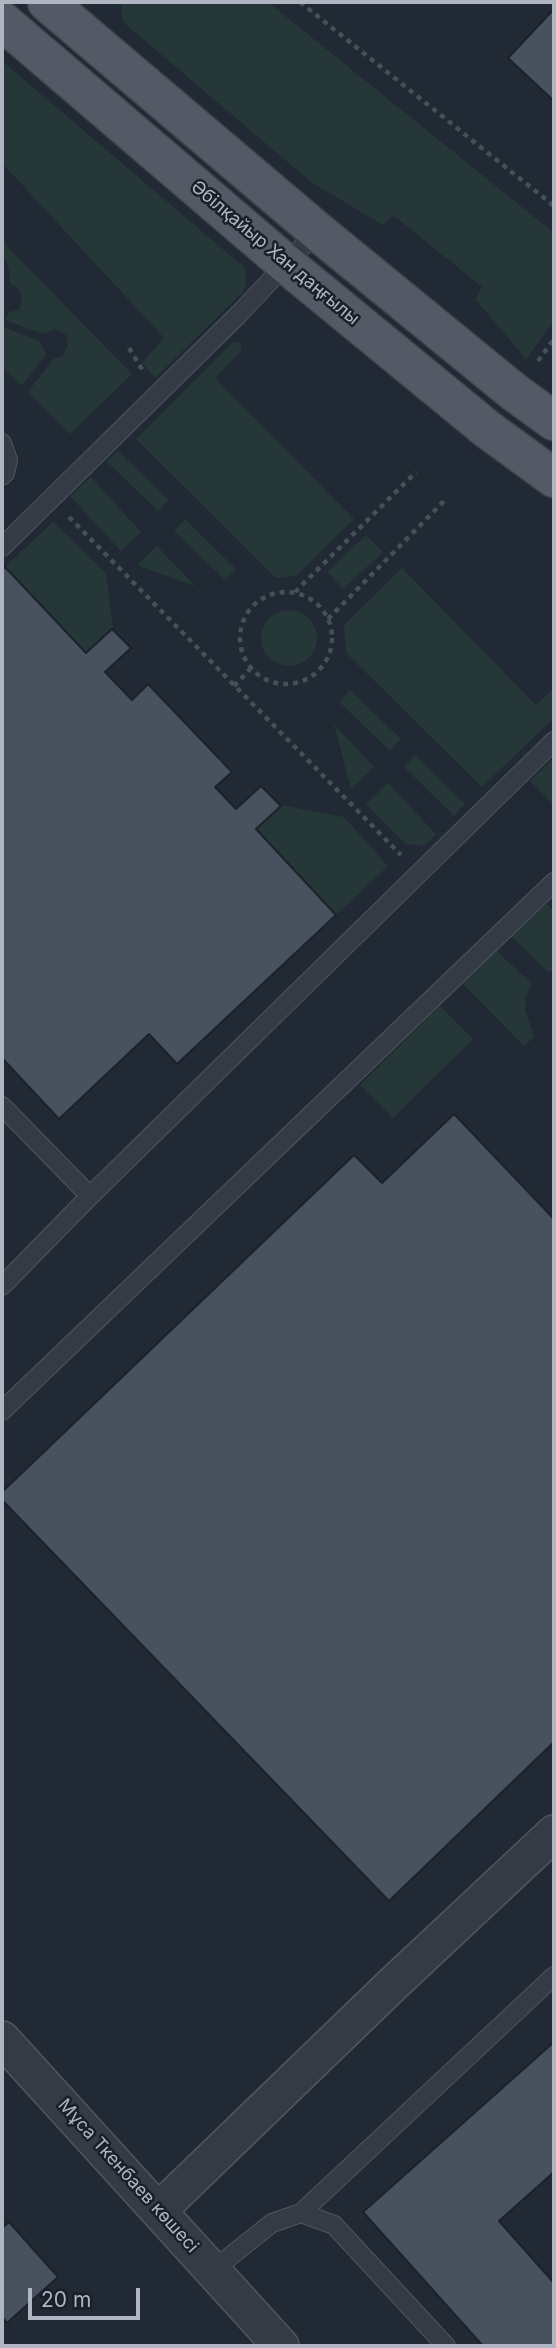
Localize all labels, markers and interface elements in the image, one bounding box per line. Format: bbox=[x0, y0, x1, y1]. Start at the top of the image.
street label: Әбілқайыр Хан даңғылы bbox=[186, 176, 364, 330]
street label: Мұса Ткенбаев көшесі bbox=[53, 2095, 203, 2257]
scale bar bbox=[32, 2274, 144, 2318]
text: 20 m bbox=[41, 2287, 91, 2312]

